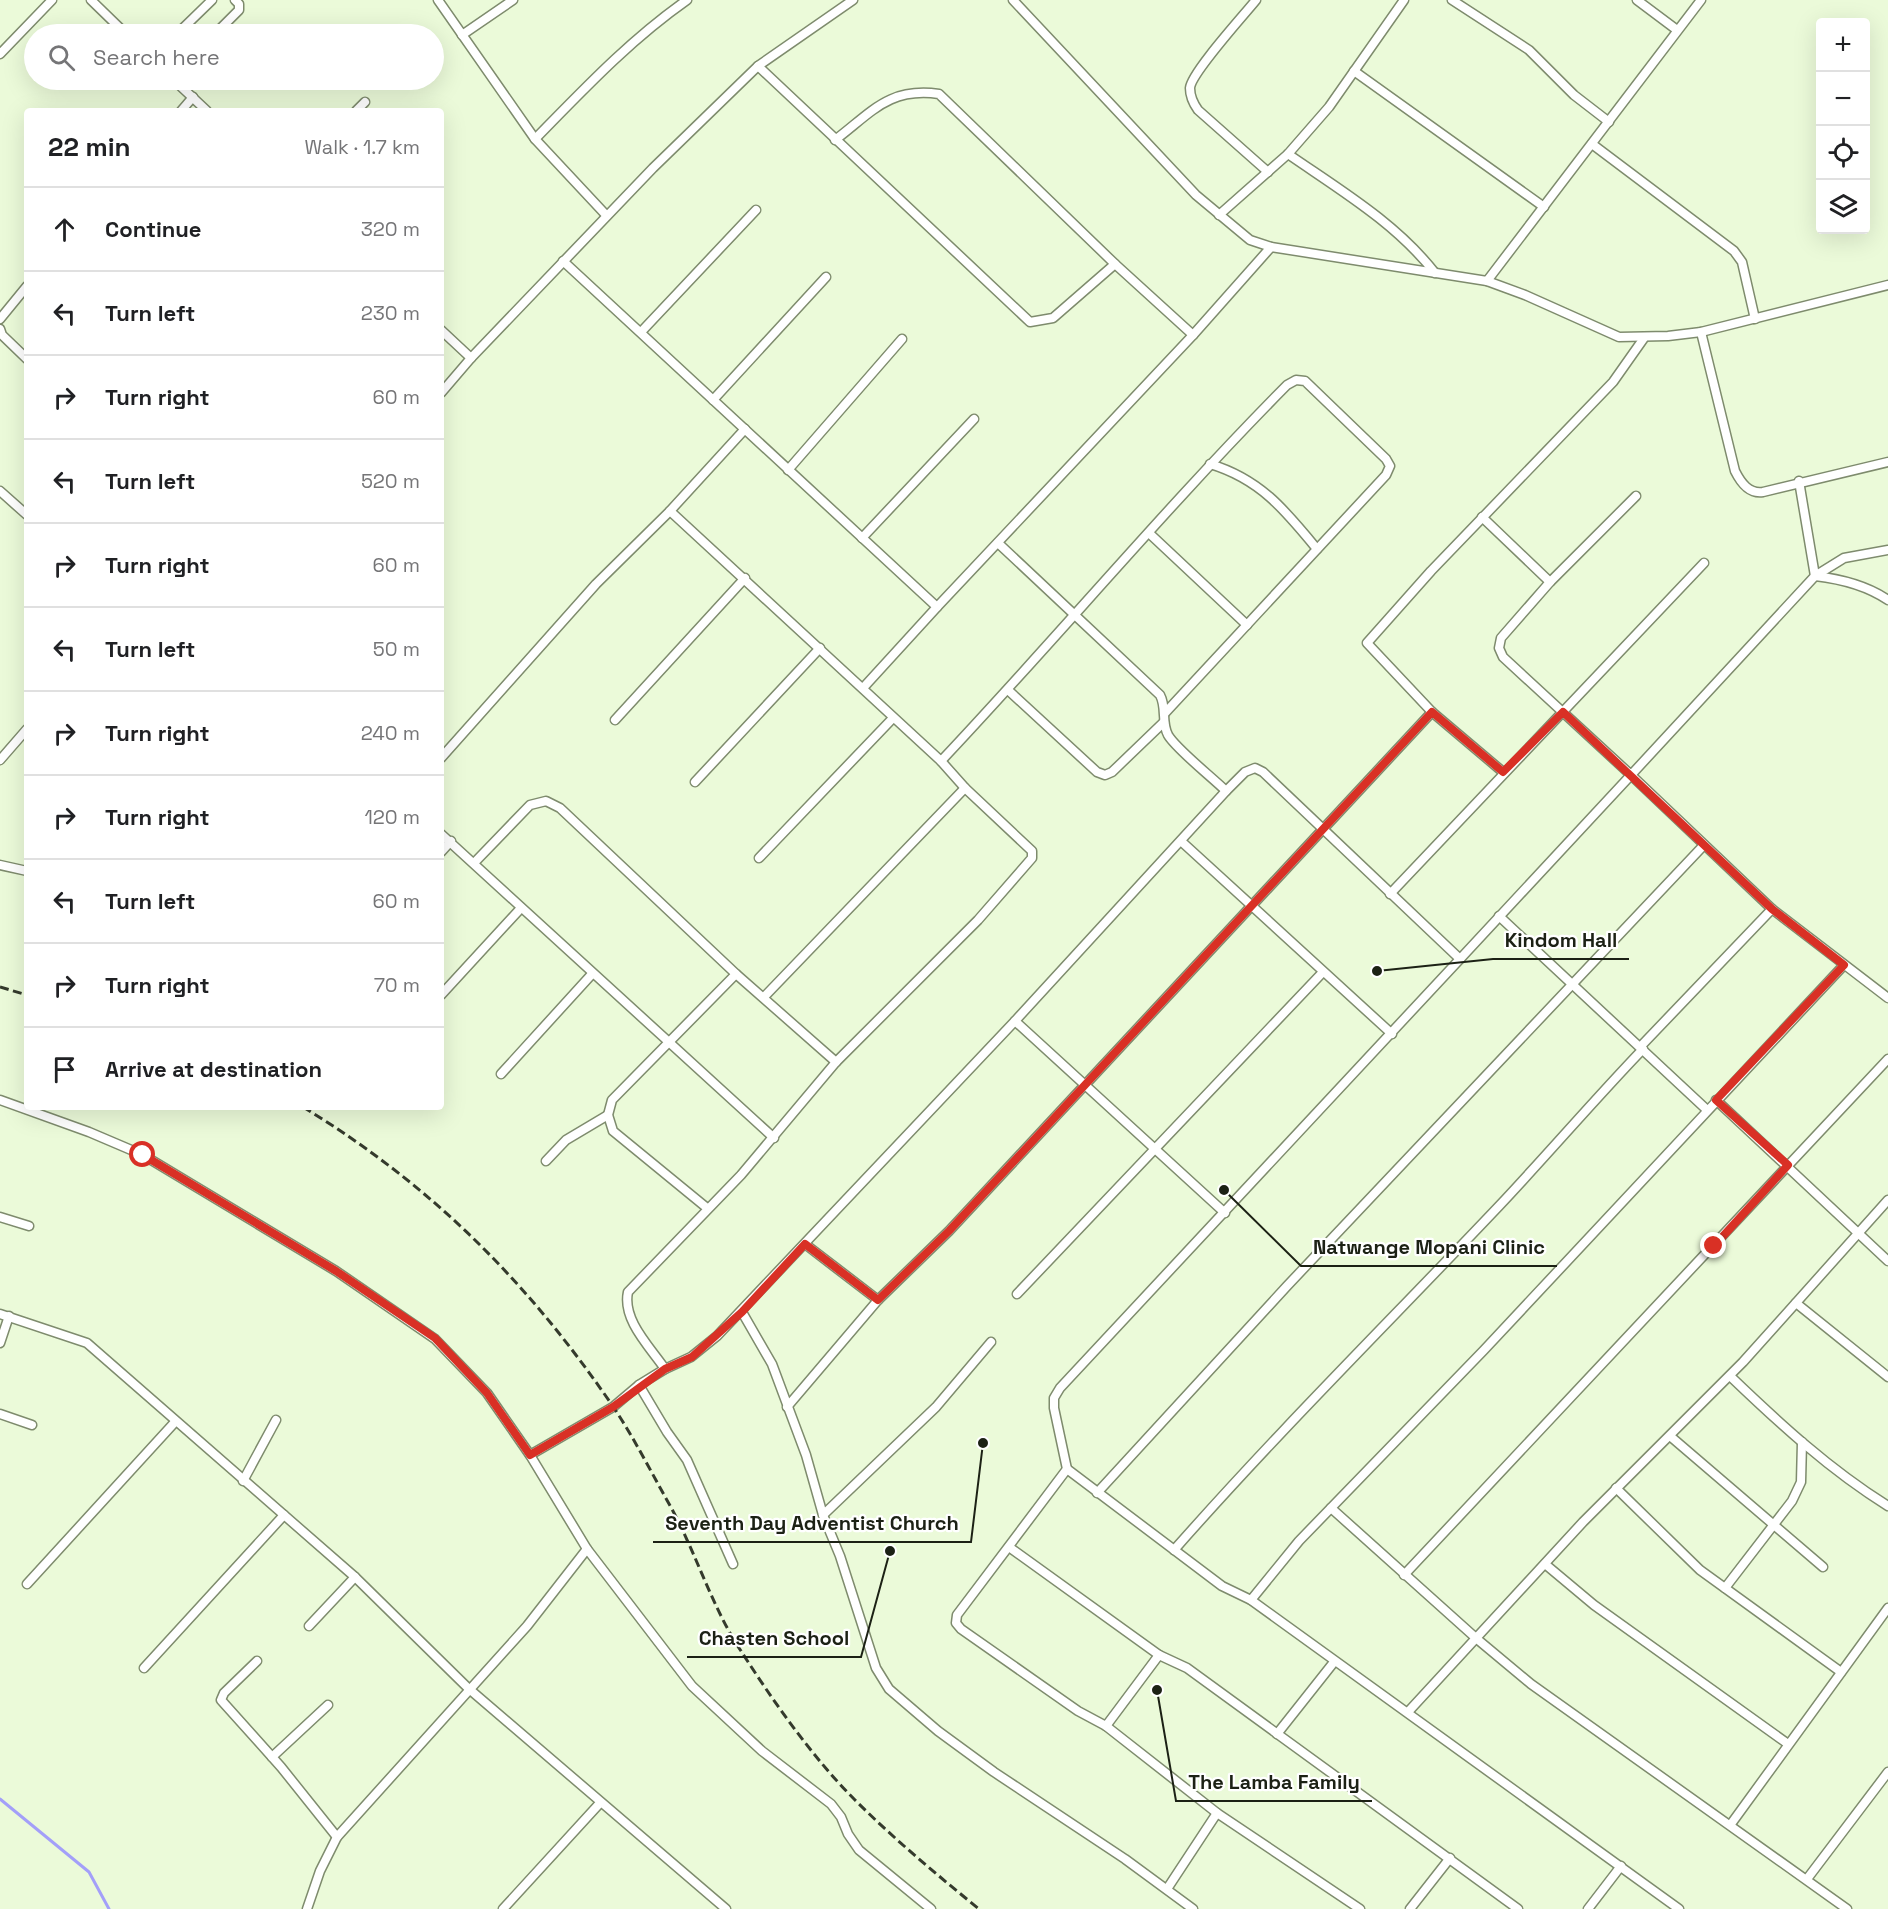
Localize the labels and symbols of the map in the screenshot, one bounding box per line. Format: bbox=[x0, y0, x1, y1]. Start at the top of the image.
callout: Kindom Hall bbox=[1493, 921, 1629, 959]
text: Kindom Hall bbox=[1505, 927, 1617, 953]
route start bbox=[129, 1141, 155, 1167]
callout: Natwange Mopani Clinic bbox=[1301, 1228, 1557, 1266]
route end bbox=[1700, 1232, 1726, 1258]
text: Natwange Mopani Clinic bbox=[1313, 1234, 1545, 1260]
callout: Seventh Day Adventist Church bbox=[653, 1504, 971, 1542]
text: Seventh Day Adventist Church bbox=[665, 1510, 959, 1536]
callout: Chasten School bbox=[687, 1619, 861, 1657]
text: Chasten School bbox=[699, 1625, 849, 1651]
callout: The Lamba Family bbox=[1176, 1763, 1372, 1801]
text: The Lamba Family bbox=[1188, 1769, 1360, 1795]

